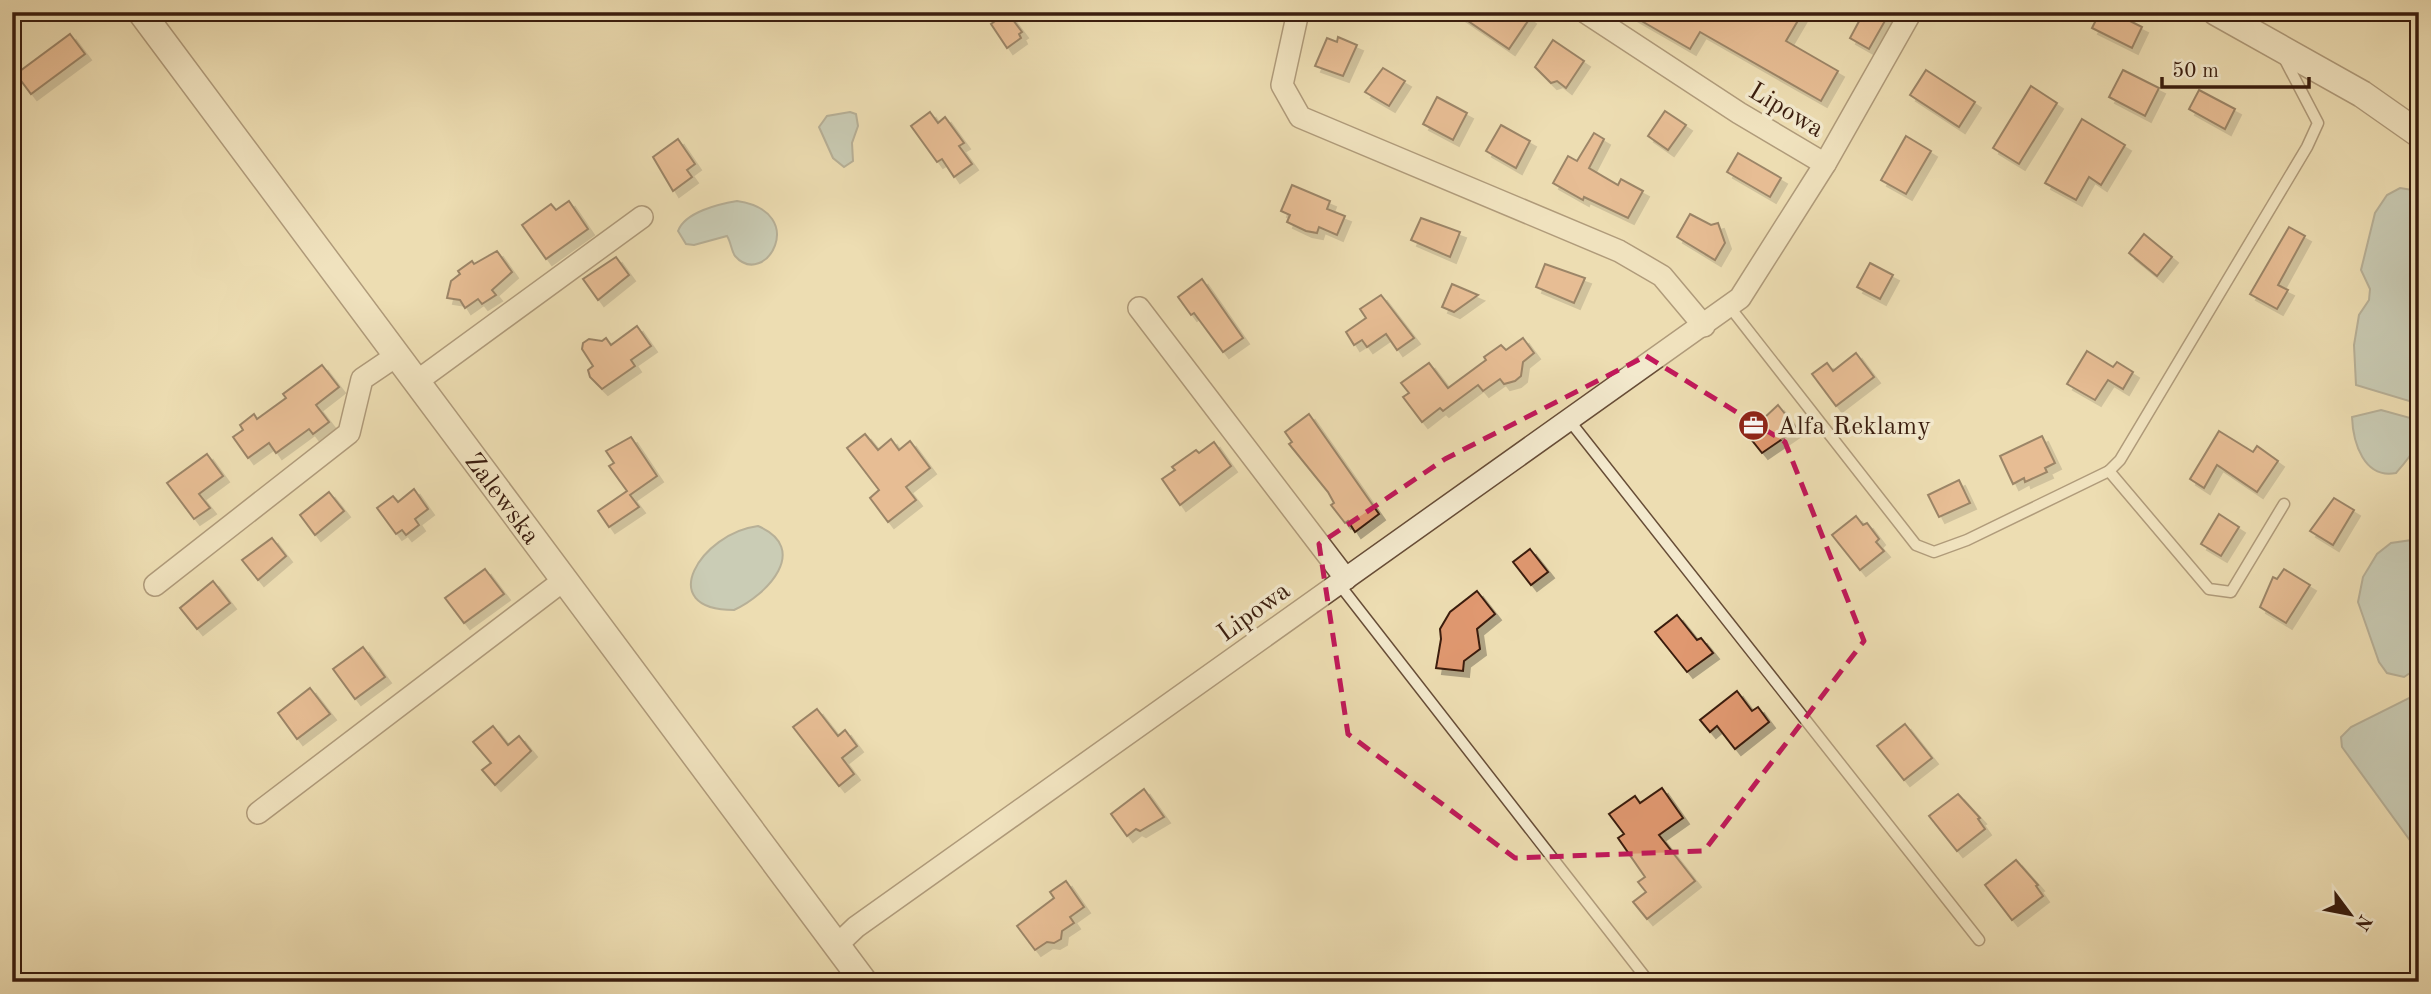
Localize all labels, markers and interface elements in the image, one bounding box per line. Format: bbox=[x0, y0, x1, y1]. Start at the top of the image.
scale bar bbox=[2162, 46, 2308, 90]
text: 50 m bbox=[2172, 61, 2219, 82]
street label: Lipowa bbox=[1744, 78, 1828, 143]
office icon: Alfa Reklamy bbox=[1737, 408, 1771, 442]
place label: Alfa Reklamy bbox=[1777, 414, 1931, 440]
street label: Zalewska bbox=[459, 449, 544, 550]
street label: Lipowa bbox=[1213, 578, 1295, 647]
north arrow bbox=[2316, 878, 2386, 948]
text: N bbox=[2350, 910, 2374, 933]

